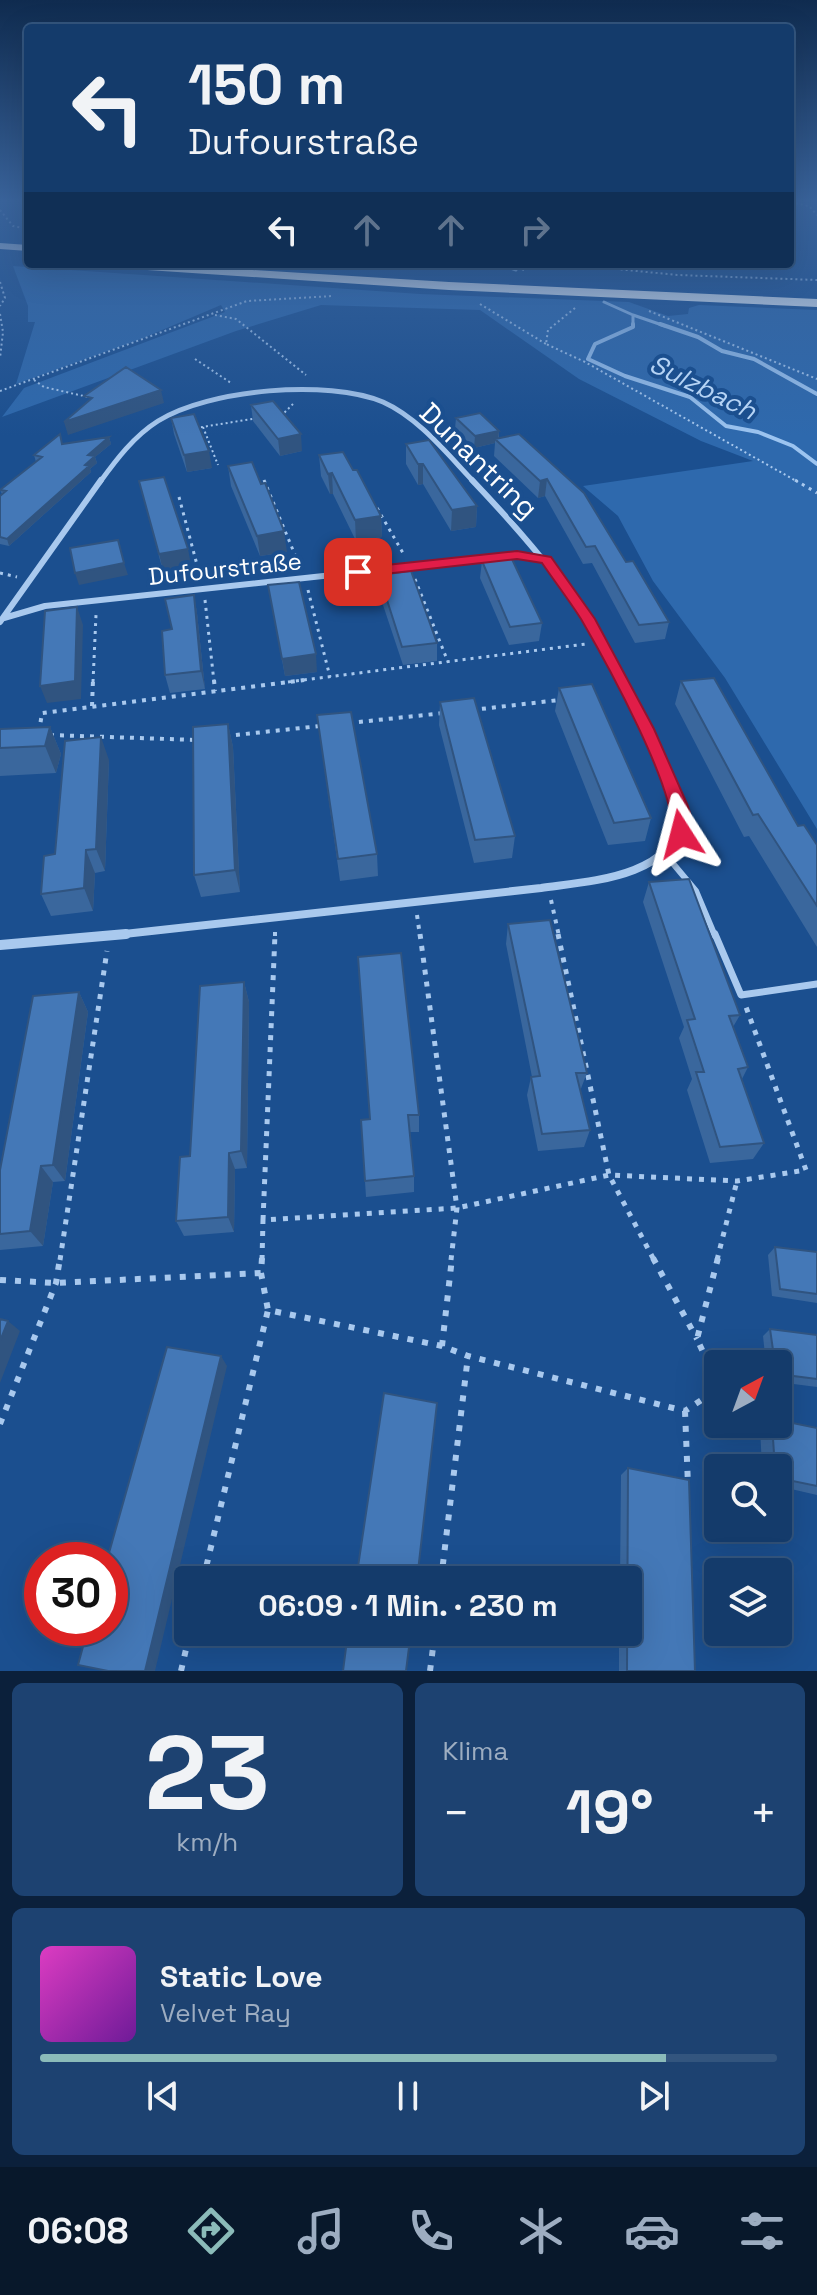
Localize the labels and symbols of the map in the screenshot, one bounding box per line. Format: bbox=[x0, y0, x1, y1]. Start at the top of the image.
water label: Sulzbach bbox=[644, 347, 763, 428]
street label: Dunantring bbox=[412, 395, 546, 525]
pin bbox=[324, 538, 392, 606]
street label: Dufourstraße bbox=[147, 545, 303, 592]
position arrow bbox=[639, 792, 723, 876]
north arrow bbox=[704, 1350, 792, 1438]
speed limit sign: 30 bbox=[24, 1542, 128, 1646]

